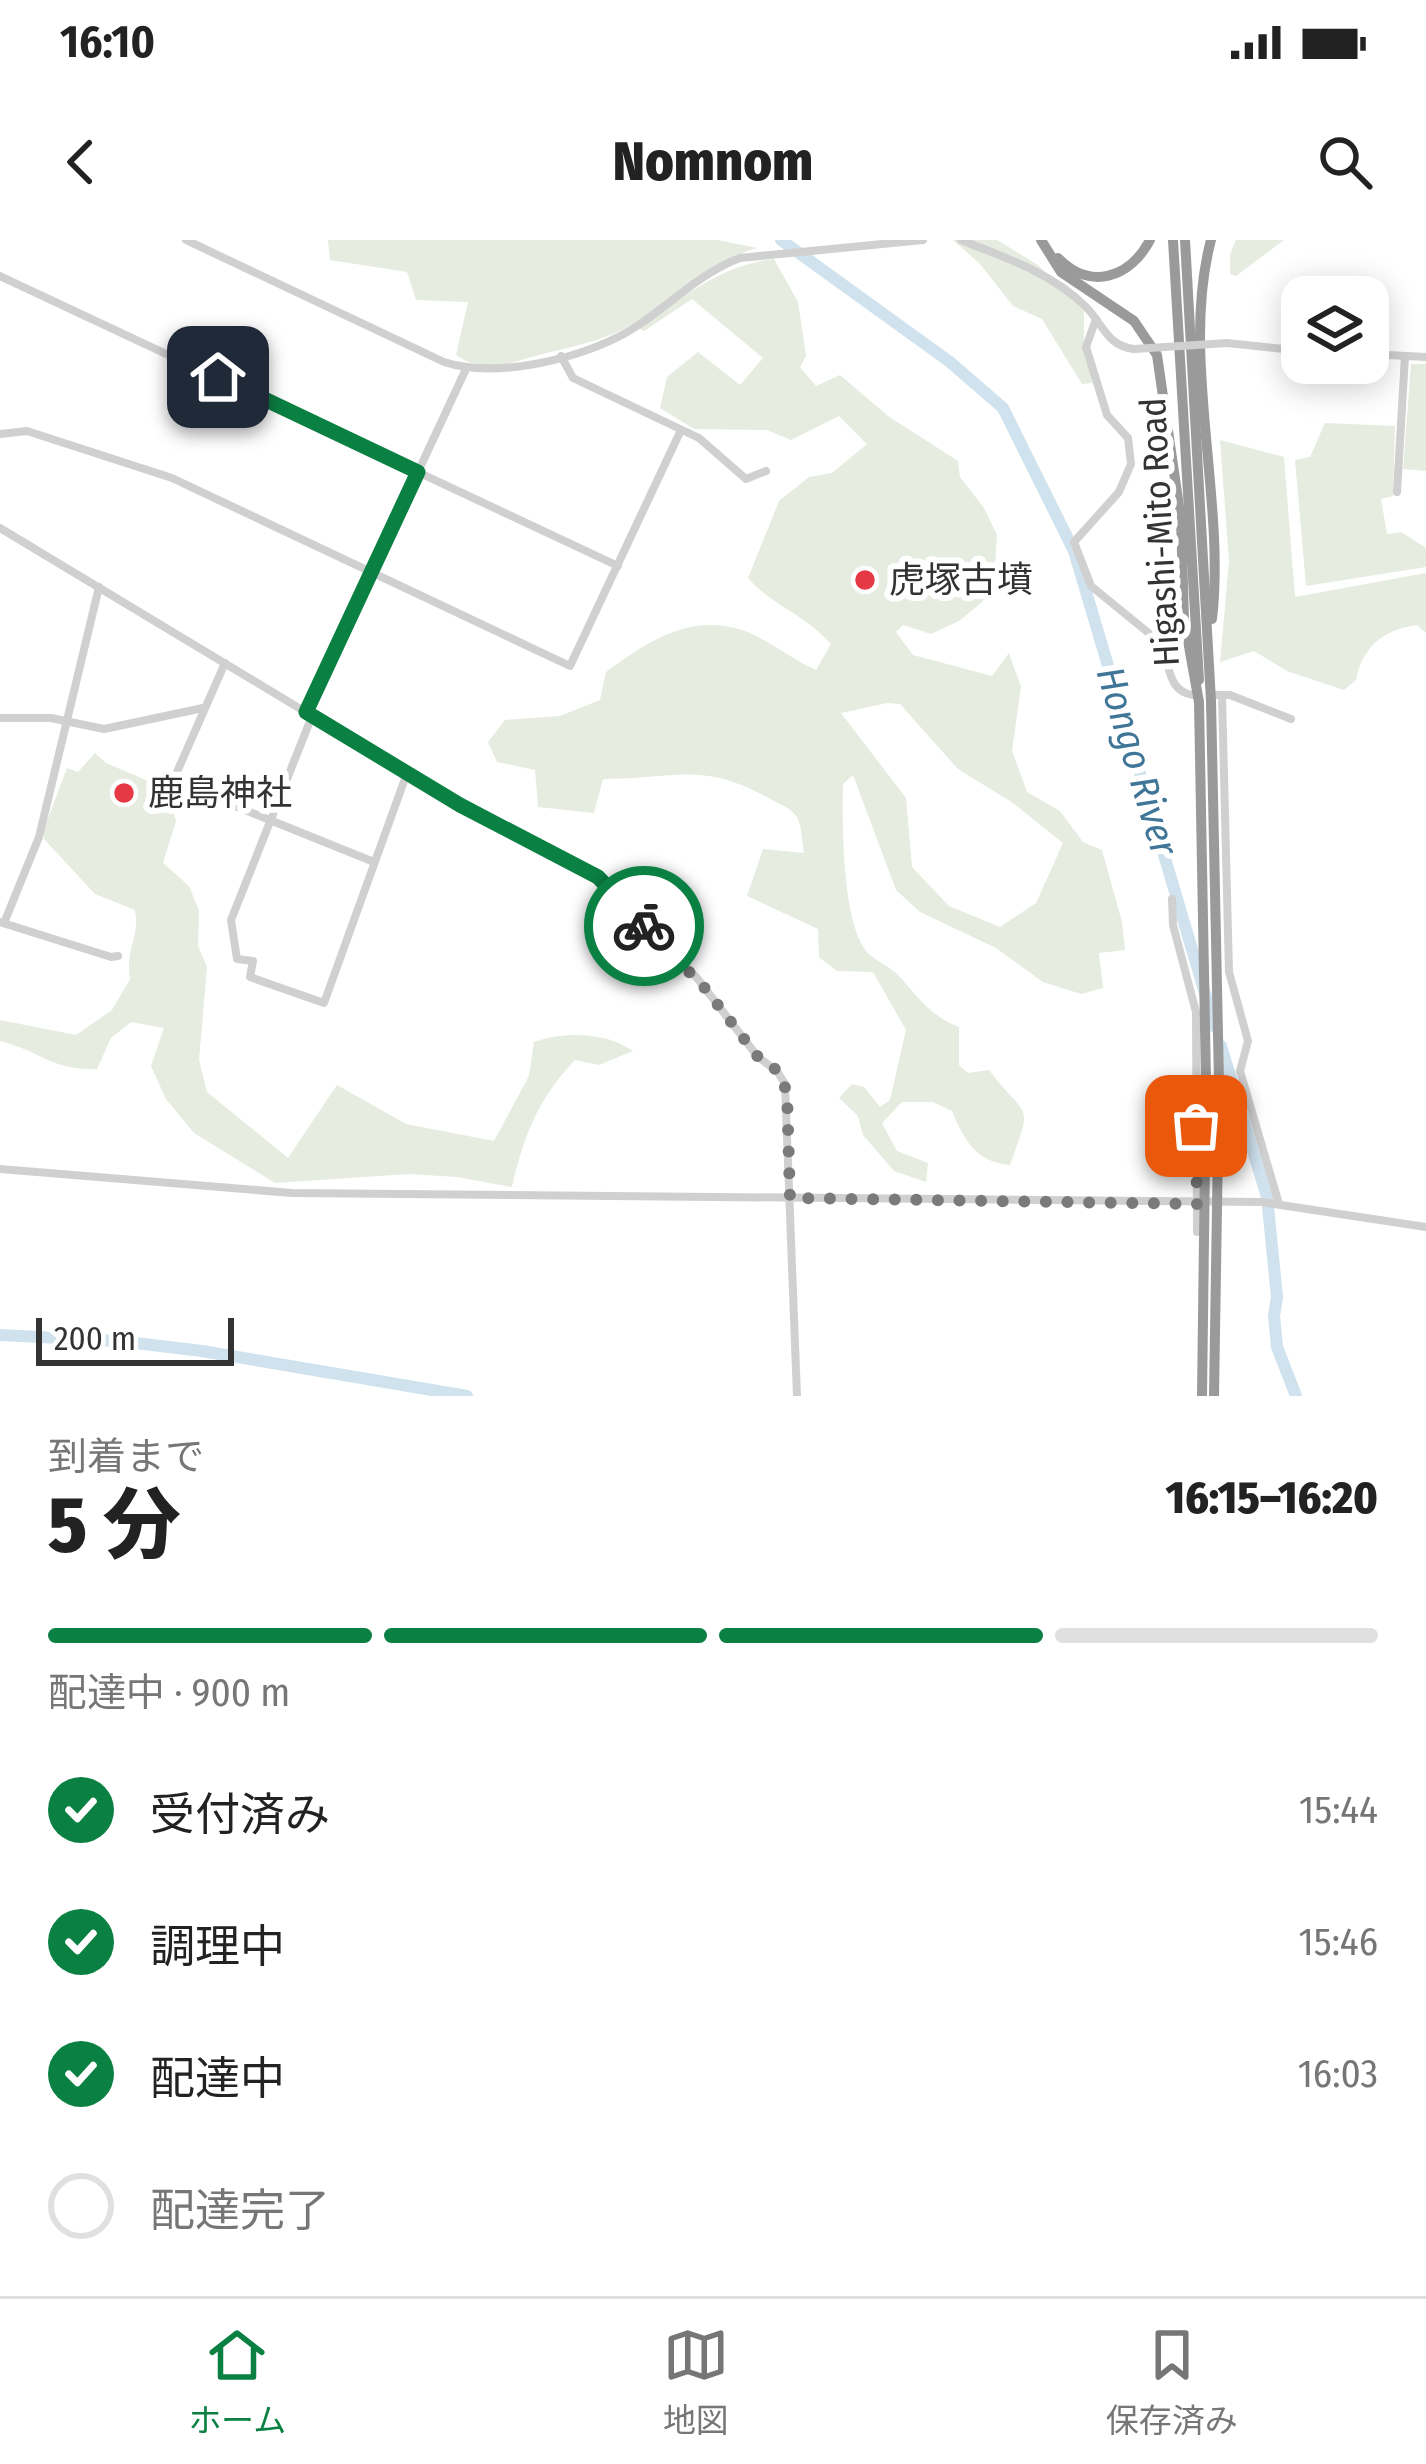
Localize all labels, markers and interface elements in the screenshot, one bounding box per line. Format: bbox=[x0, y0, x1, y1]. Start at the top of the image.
text: 16:10 bbox=[60, 15, 155, 69]
icon: back bbox=[48, 129, 114, 195]
icon: search bbox=[1312, 129, 1378, 195]
text: Nomnom bbox=[613, 130, 813, 194]
map controls bbox=[1281, 276, 1389, 384]
button: layers bbox=[1281, 276, 1389, 384]
pin bbox=[167, 326, 269, 428]
icon: home bbox=[185, 344, 251, 410]
street label: Higashi-Mito Road bbox=[1131, 396, 1189, 668]
place label: 虎塚古墳 bbox=[889, 558, 1033, 602]
marker: 虎塚古墳 bbox=[852, 567, 878, 593]
water label: Hongo River bbox=[1087, 661, 1188, 862]
place label: 鹿島神社 bbox=[148, 771, 292, 815]
marker: 鹿島神社 bbox=[111, 780, 137, 806]
courier bbox=[584, 866, 704, 986]
icon: bike bbox=[611, 893, 677, 959]
pin bbox=[1145, 1075, 1247, 1177]
icon: bag bbox=[1163, 1093, 1229, 1159]
scale bar bbox=[36, 1312, 234, 1365]
text: 200 m bbox=[54, 1319, 136, 1359]
text: 到着まで bbox=[48, 1434, 204, 1480]
text: 16:15–16:20 bbox=[1165, 1471, 1378, 1525]
text: 5 分 bbox=[48, 1479, 181, 1573]
text: 配達中 · 900 m bbox=[48, 1670, 290, 1716]
icon: check bbox=[48, 1777, 114, 1843]
text: 15:44 bbox=[1299, 1787, 1378, 1833]
text: 受付済み bbox=[150, 1788, 330, 1842]
icon: check bbox=[48, 1909, 114, 1975]
text: 15:46 bbox=[1299, 1919, 1378, 1965]
text: 調理中 bbox=[150, 1920, 285, 1974]
icon: check bbox=[48, 2041, 114, 2107]
text: 16:03 bbox=[1298, 2051, 1378, 2097]
text: 配達中 bbox=[150, 2052, 285, 2106]
text: 配達完了 bbox=[150, 2184, 330, 2238]
tab: ホーム bbox=[188, 2322, 286, 2442]
tab: 地図 bbox=[663, 2322, 729, 2442]
tab: 保存済み bbox=[1106, 2322, 1238, 2442]

